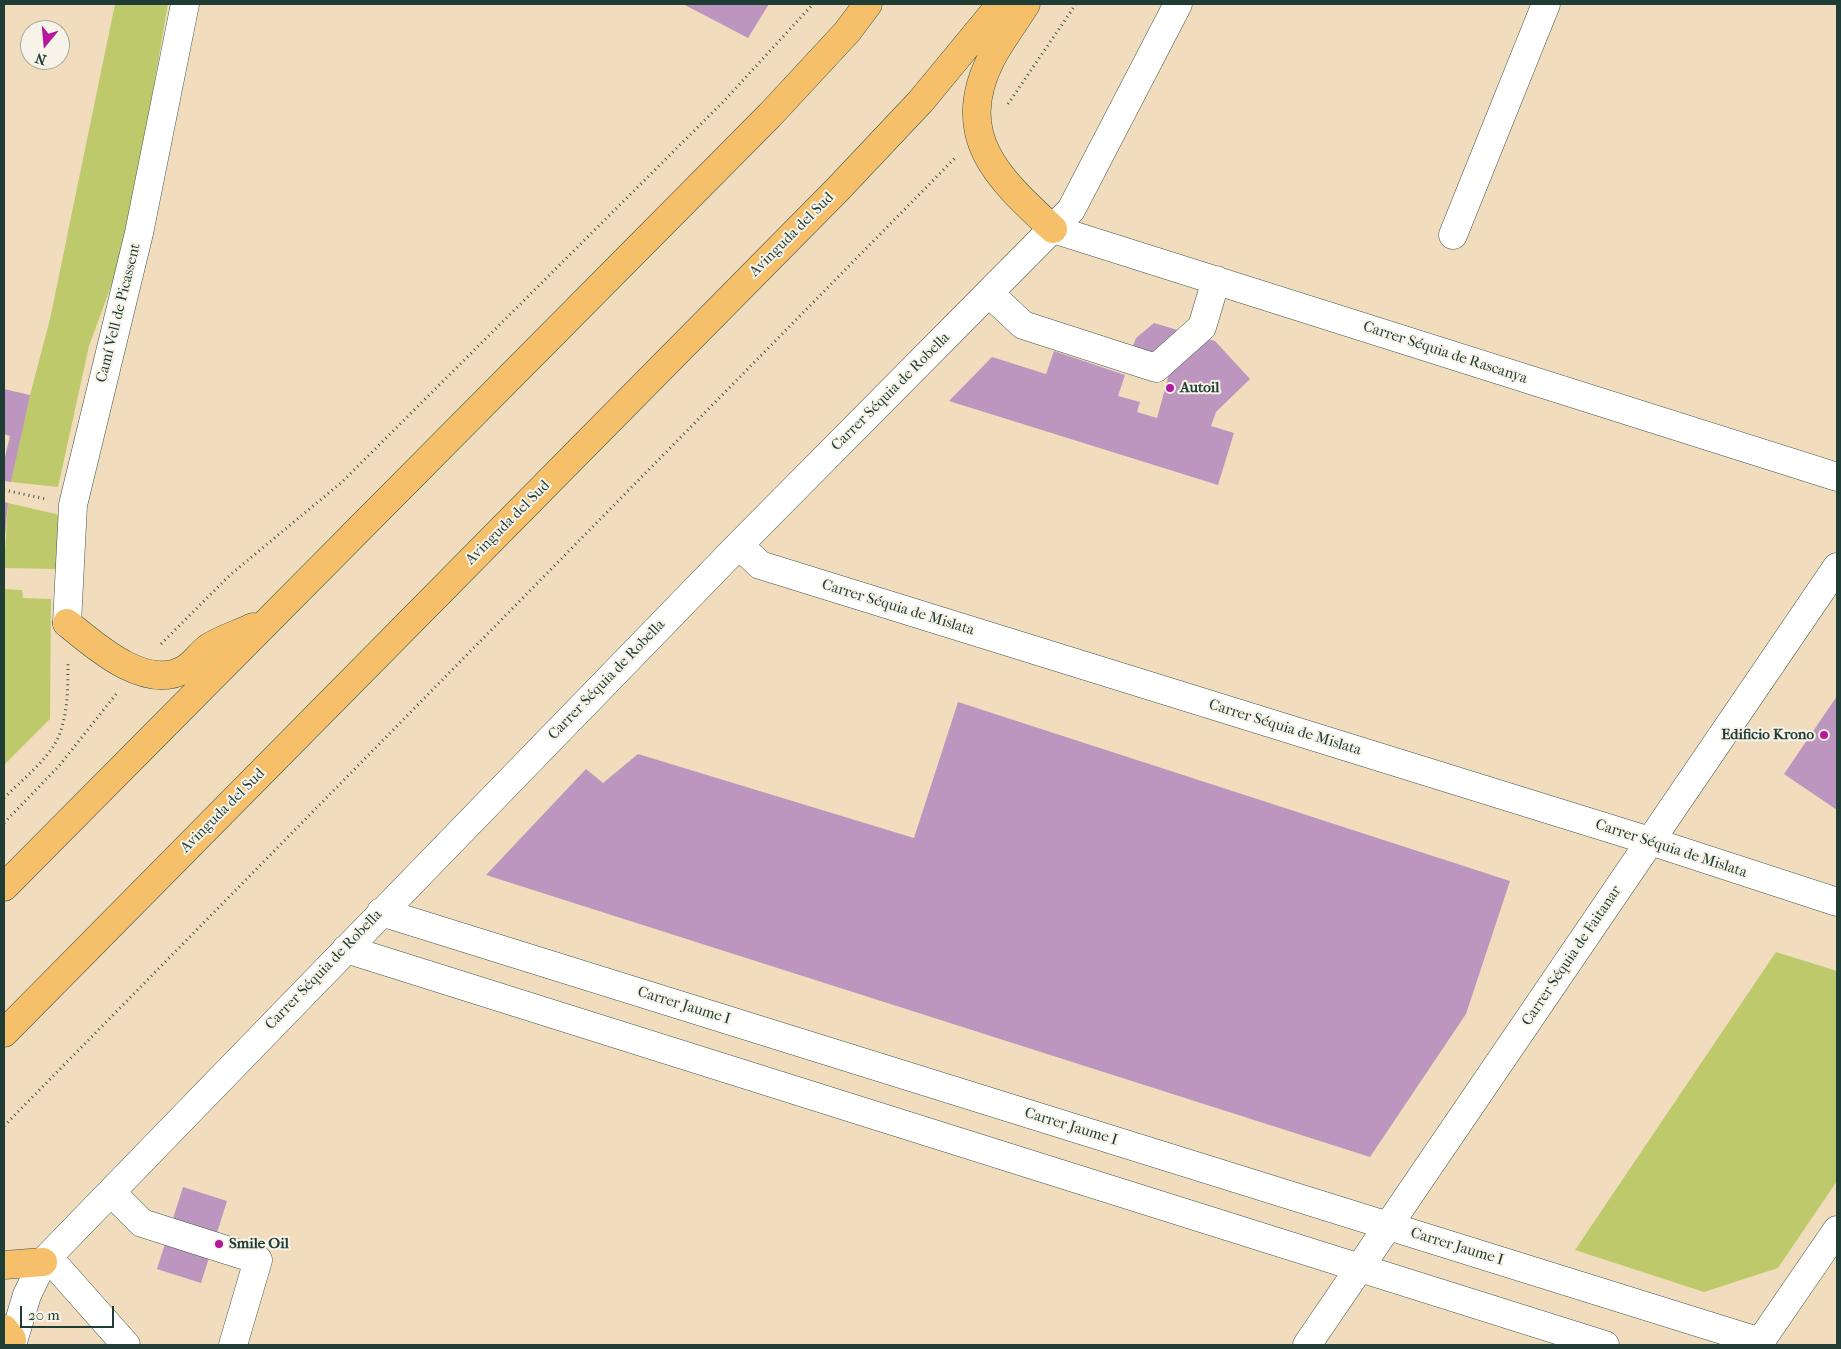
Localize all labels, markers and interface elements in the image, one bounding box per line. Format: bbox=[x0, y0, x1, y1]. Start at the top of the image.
north arrow bbox=[20, 20, 70, 70]
text: N bbox=[33, 49, 48, 69]
street label: Avinguda del Sud bbox=[746, 189, 838, 281]
street label: Camí Vell de Picassent bbox=[93, 241, 145, 385]
street label: Carrer Séquia de Rascanya bbox=[1361, 318, 1529, 388]
street label: Carrer Séquia de Robella bbox=[828, 329, 954, 455]
place label: Autoil bbox=[1180, 379, 1219, 397]
marker: Autoil bbox=[1164, 382, 1176, 394]
street label: Avinguda del Sud bbox=[462, 477, 554, 569]
street label: Carrer Séquia de Mislata bbox=[820, 576, 976, 640]
street label: Carrer Séquia de Robella bbox=[545, 616, 669, 744]
street label: Carrer Séquia de Mislata bbox=[1207, 696, 1363, 760]
place label: Edificio Krono bbox=[1721, 726, 1814, 744]
marker: Edificio Krono bbox=[1818, 729, 1830, 741]
street label: Avinguda del Sud bbox=[177, 765, 269, 857]
street label: Carrer Séquia de Mislata bbox=[1593, 816, 1749, 882]
street label: Carrer Séquia de Faitanar bbox=[1518, 883, 1626, 1029]
street label: Carrer Séquia de Robella bbox=[262, 906, 386, 1034]
street label: Carrer Jaume I bbox=[635, 983, 733, 1029]
street label: Carrer Jaume I bbox=[1022, 1104, 1120, 1150]
street label: Carrer Jaume I bbox=[1408, 1224, 1506, 1270]
place label: Smile Oil bbox=[229, 1235, 289, 1253]
marker: Smile Oil bbox=[213, 1238, 225, 1250]
scale bar bbox=[22, 1296, 116, 1328]
text: 20 m bbox=[28, 1306, 60, 1324]

